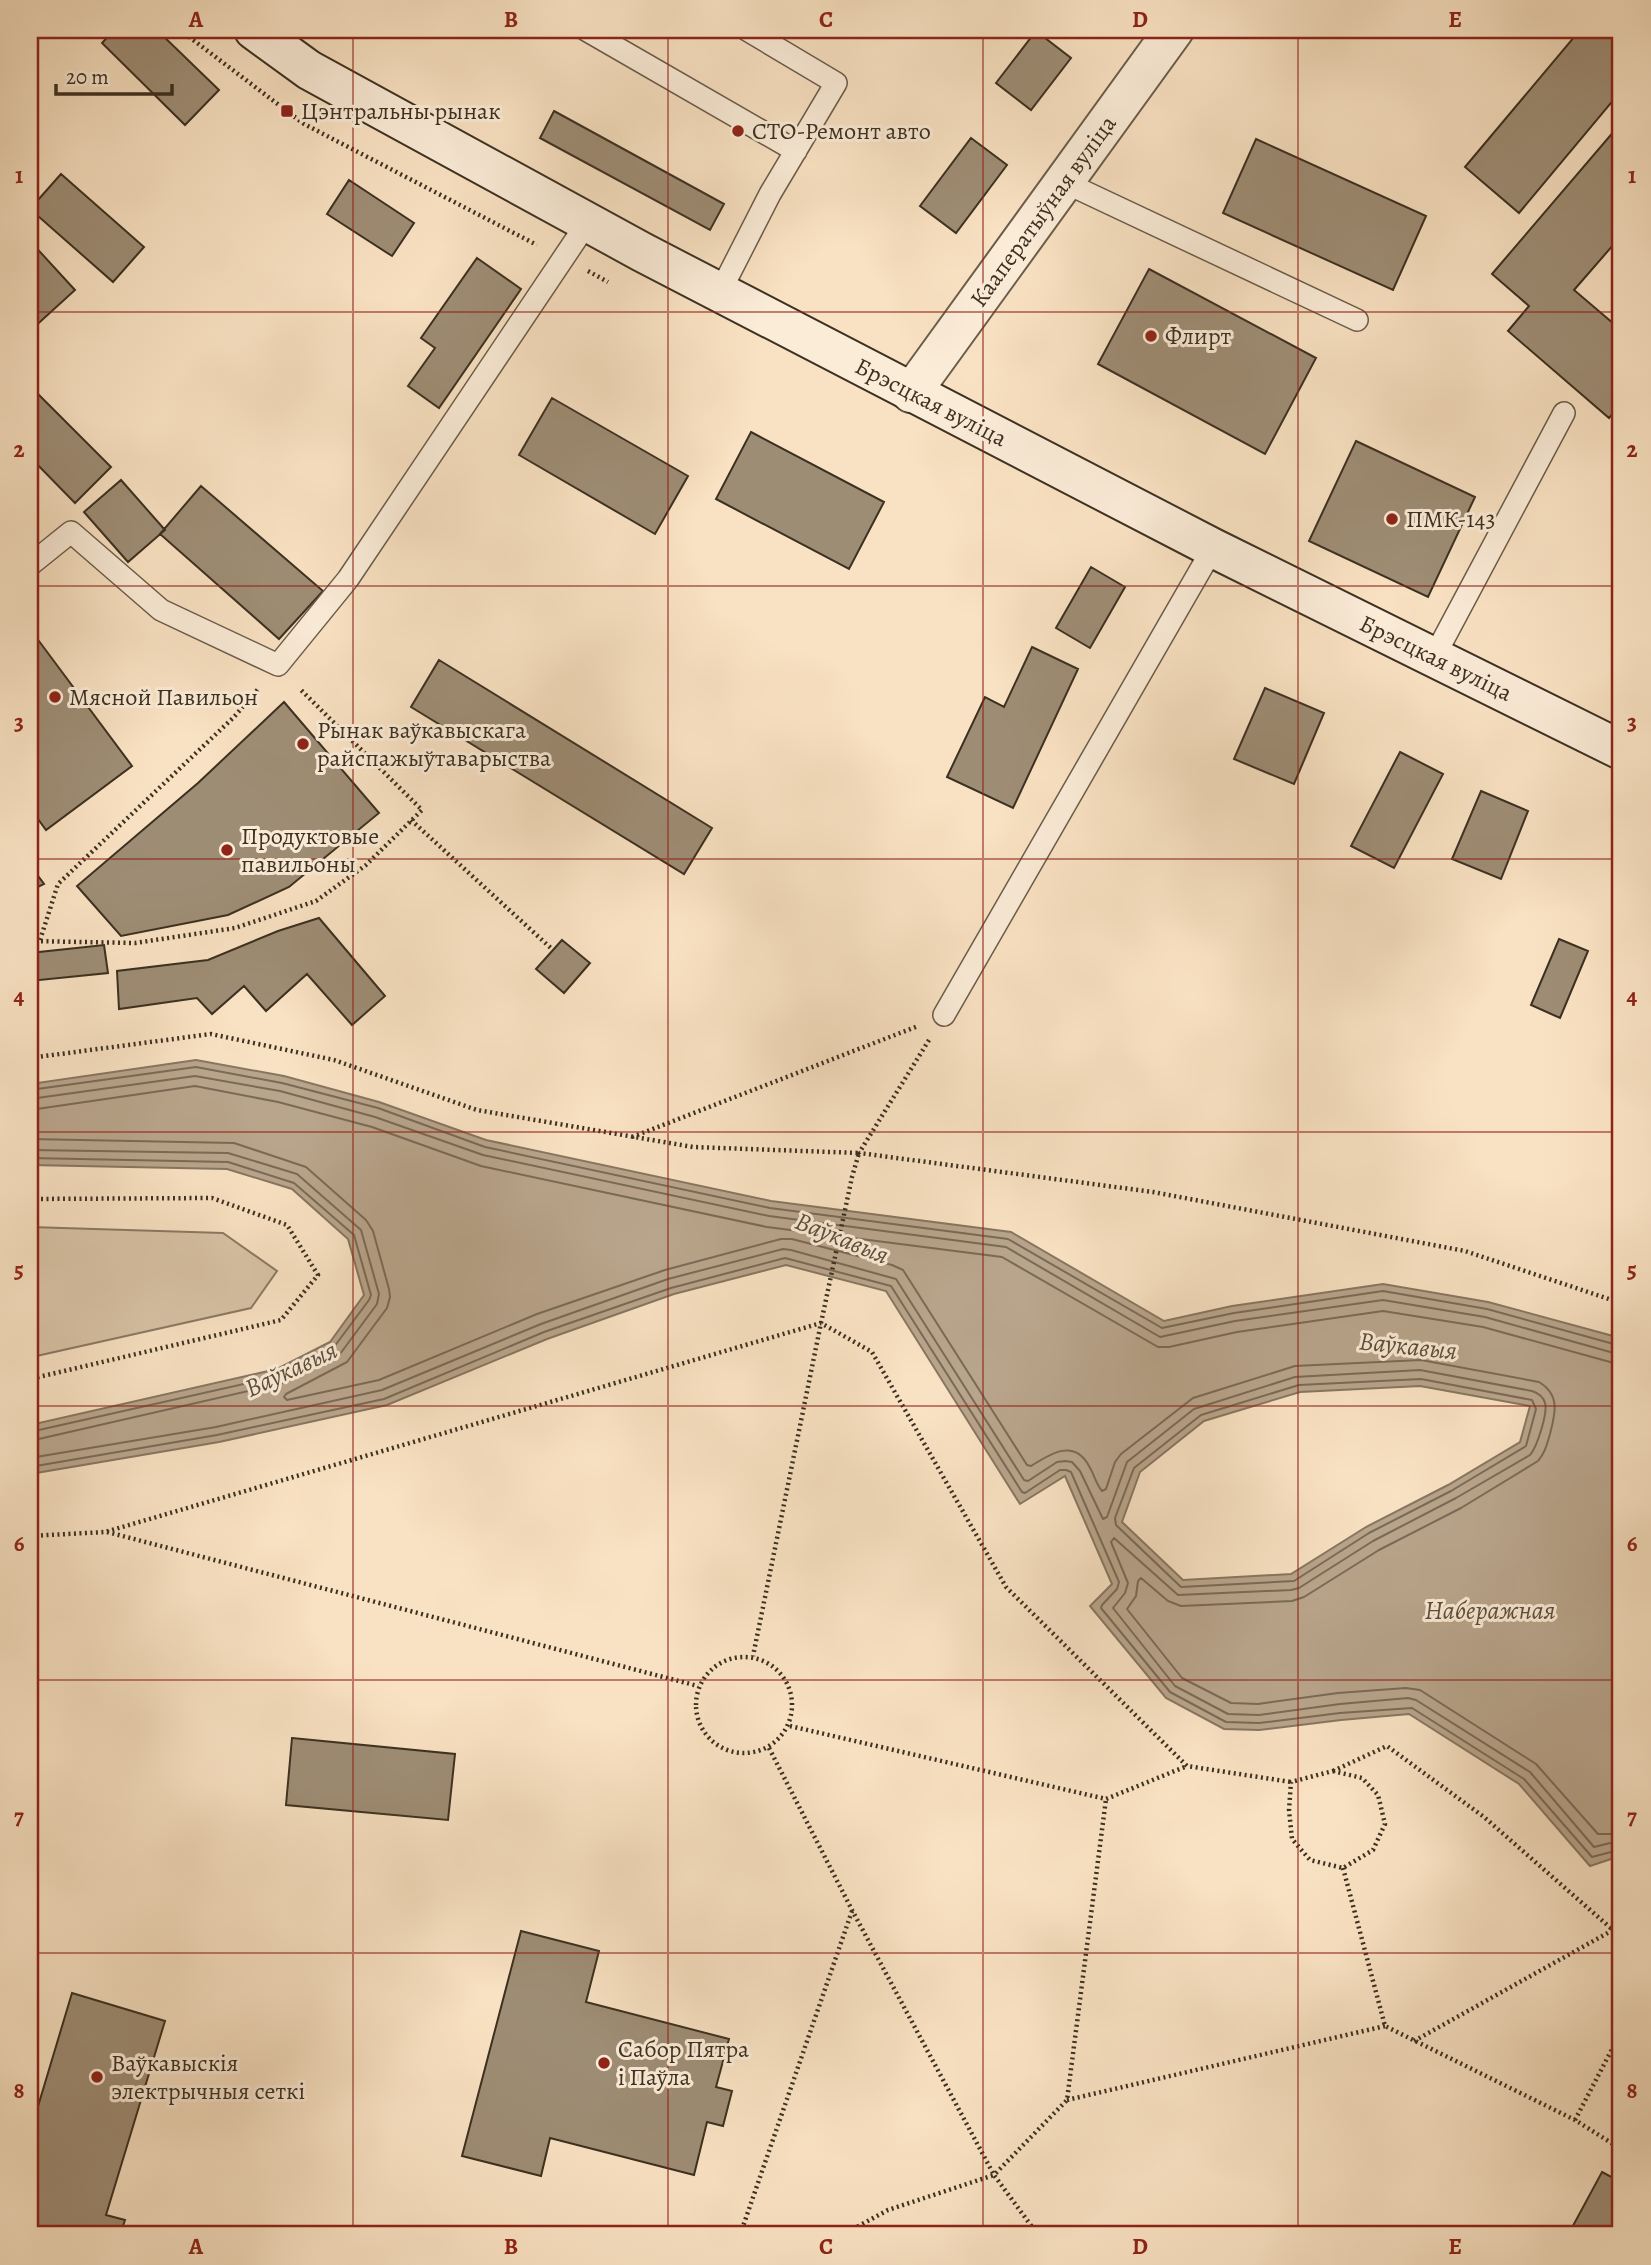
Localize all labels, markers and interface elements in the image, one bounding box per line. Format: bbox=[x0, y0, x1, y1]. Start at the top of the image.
text: A bbox=[188, 4, 204, 35]
text: B bbox=[504, 4, 518, 35]
text: C bbox=[819, 4, 833, 35]
text: D bbox=[1132, 4, 1148, 35]
text: E bbox=[1448, 4, 1462, 35]
scale bar bbox=[56, 52, 172, 96]
text: 20 m bbox=[66, 63, 109, 91]
place label: Цэнтральны рынак bbox=[301, 95, 501, 127]
marker: Цэнтральны рынак bbox=[279, 103, 295, 119]
street label: Кааператыўная вуліца bbox=[963, 109, 1123, 313]
place label: СТО-Ремонт авто bbox=[752, 115, 931, 147]
marker: СТО-Ремонт авто bbox=[730, 123, 746, 139]
text: 1 bbox=[15, 160, 23, 191]
text: 1 bbox=[1628, 160, 1636, 191]
place label: Флирт bbox=[1165, 320, 1232, 352]
marker: Флирт bbox=[1143, 328, 1159, 344]
street label: Брэсцкая вуліца bbox=[850, 350, 1012, 454]
text: 2 bbox=[13, 434, 25, 465]
text: 2 bbox=[1626, 434, 1638, 465]
place label: ПМК-143 bbox=[1406, 503, 1495, 535]
marker: ПМК-143 bbox=[1384, 511, 1400, 527]
street label: Брэсцкая вуліца bbox=[1354, 607, 1518, 709]
place label: Мясной Павильон bbox=[69, 681, 258, 713]
marker: Мясной Павильон bbox=[47, 689, 63, 705]
text: 3 bbox=[14, 707, 24, 738]
text: 3 bbox=[1627, 707, 1637, 738]
place label: Рынак ваўкавыскага райспажыўтаварыства bbox=[317, 714, 551, 774]
marker: Рынак ваўкавыскага райспажыўтаварыства bbox=[295, 736, 311, 752]
place label: Продуктовые павильоны bbox=[241, 820, 379, 880]
marker: Продуктовые павильоны bbox=[219, 842, 235, 858]
text: 4 bbox=[14, 981, 25, 1012]
text: 4 bbox=[1627, 981, 1638, 1012]
water label: Ваўкавыя bbox=[790, 1203, 894, 1273]
text: 5 bbox=[14, 1254, 24, 1285]
text: 5 bbox=[1627, 1254, 1637, 1285]
water label: Ваўкавыя bbox=[1357, 1323, 1459, 1369]
water label: Ваўкавыя bbox=[239, 1332, 343, 1406]
text: 6 bbox=[14, 1528, 25, 1559]
text: 6 bbox=[1627, 1528, 1638, 1559]
water label: Наберажная bbox=[1424, 1593, 1556, 1628]
text: 7 bbox=[14, 1801, 24, 1832]
text: 7 bbox=[1627, 1801, 1637, 1832]
place label: Сабор Пятра і Паўла bbox=[618, 2033, 749, 2093]
place label: Ваўкавыскія электрычныя сеткі bbox=[111, 2047, 305, 2107]
marker: Сабор Пятра і Паўла bbox=[596, 2055, 612, 2071]
marker: Ваўкавыскія электрычныя сеткі bbox=[89, 2069, 105, 2085]
text: 8 bbox=[13, 2075, 25, 2106]
text: 8 bbox=[1626, 2075, 1638, 2106]
text: A bbox=[188, 2231, 204, 2262]
text: B bbox=[504, 2231, 518, 2262]
text: C bbox=[819, 2231, 833, 2262]
text: D bbox=[1132, 2231, 1148, 2262]
text: E bbox=[1448, 2231, 1462, 2262]

